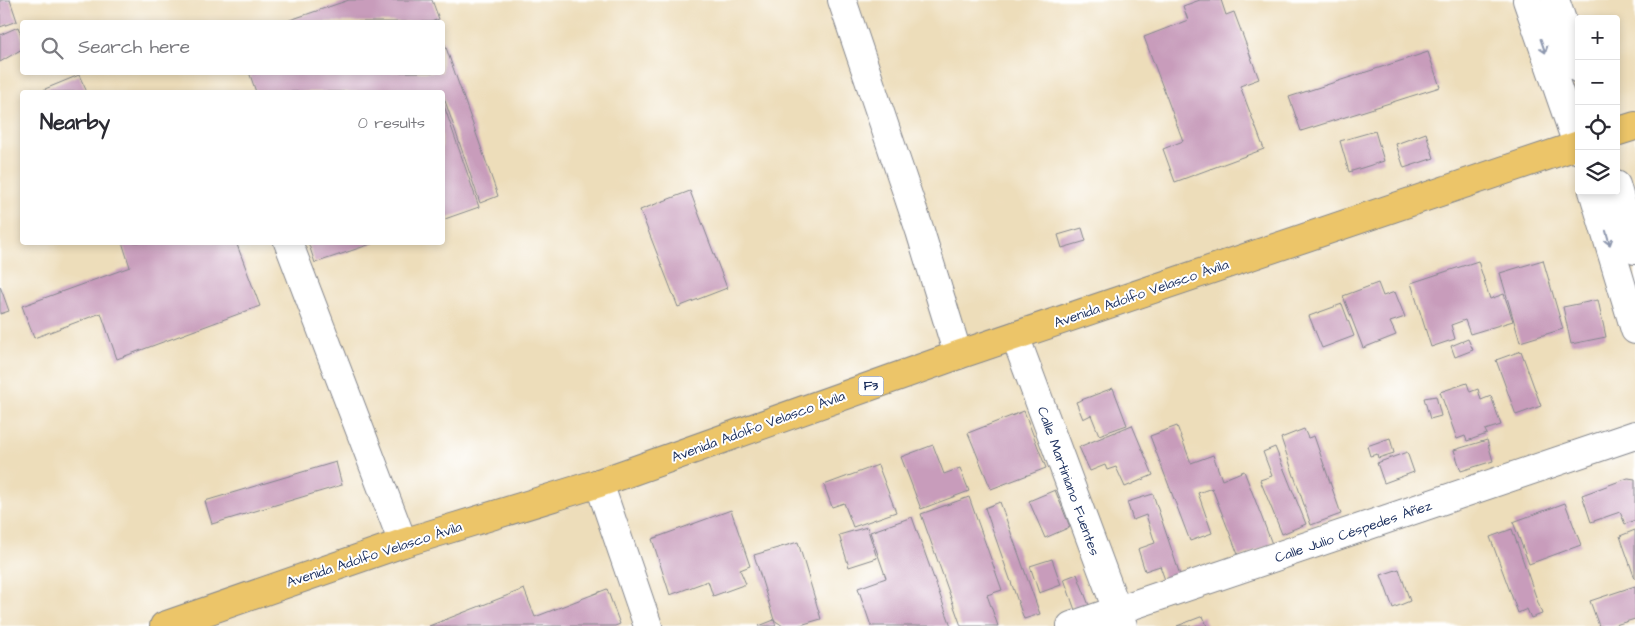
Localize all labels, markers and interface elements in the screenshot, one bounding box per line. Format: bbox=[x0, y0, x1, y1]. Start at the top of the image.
map controls bbox=[1575, 15, 1620, 195]
button: + bbox=[1575, 15, 1620, 60]
search box bbox=[20, 20, 445, 75]
icon: search bbox=[38, 34, 66, 62]
text: Search here bbox=[78, 34, 190, 61]
one-way arrow bbox=[1539, 38, 1548, 53]
button: − bbox=[1575, 60, 1620, 105]
button: locate bbox=[1575, 105, 1620, 150]
text: Nearby bbox=[40, 108, 110, 137]
text: 0 results bbox=[358, 112, 425, 134]
button: layers bbox=[1575, 150, 1620, 195]
one-way arrow bbox=[1603, 229, 1613, 245]
street label: Avenida Adolfo Velasco Ávila bbox=[1051, 255, 1231, 333]
road number: F3 bbox=[858, 376, 884, 396]
street label: Avenida Adolfo Velasco Ávila bbox=[669, 386, 848, 468]
street label: Calle Martiniano Fuentes bbox=[1032, 404, 1104, 559]
street label: Calle Julio Céspedes Áñez bbox=[1272, 496, 1434, 568]
street label: Avenida Adolfo Velasco Ávila bbox=[284, 517, 465, 593]

